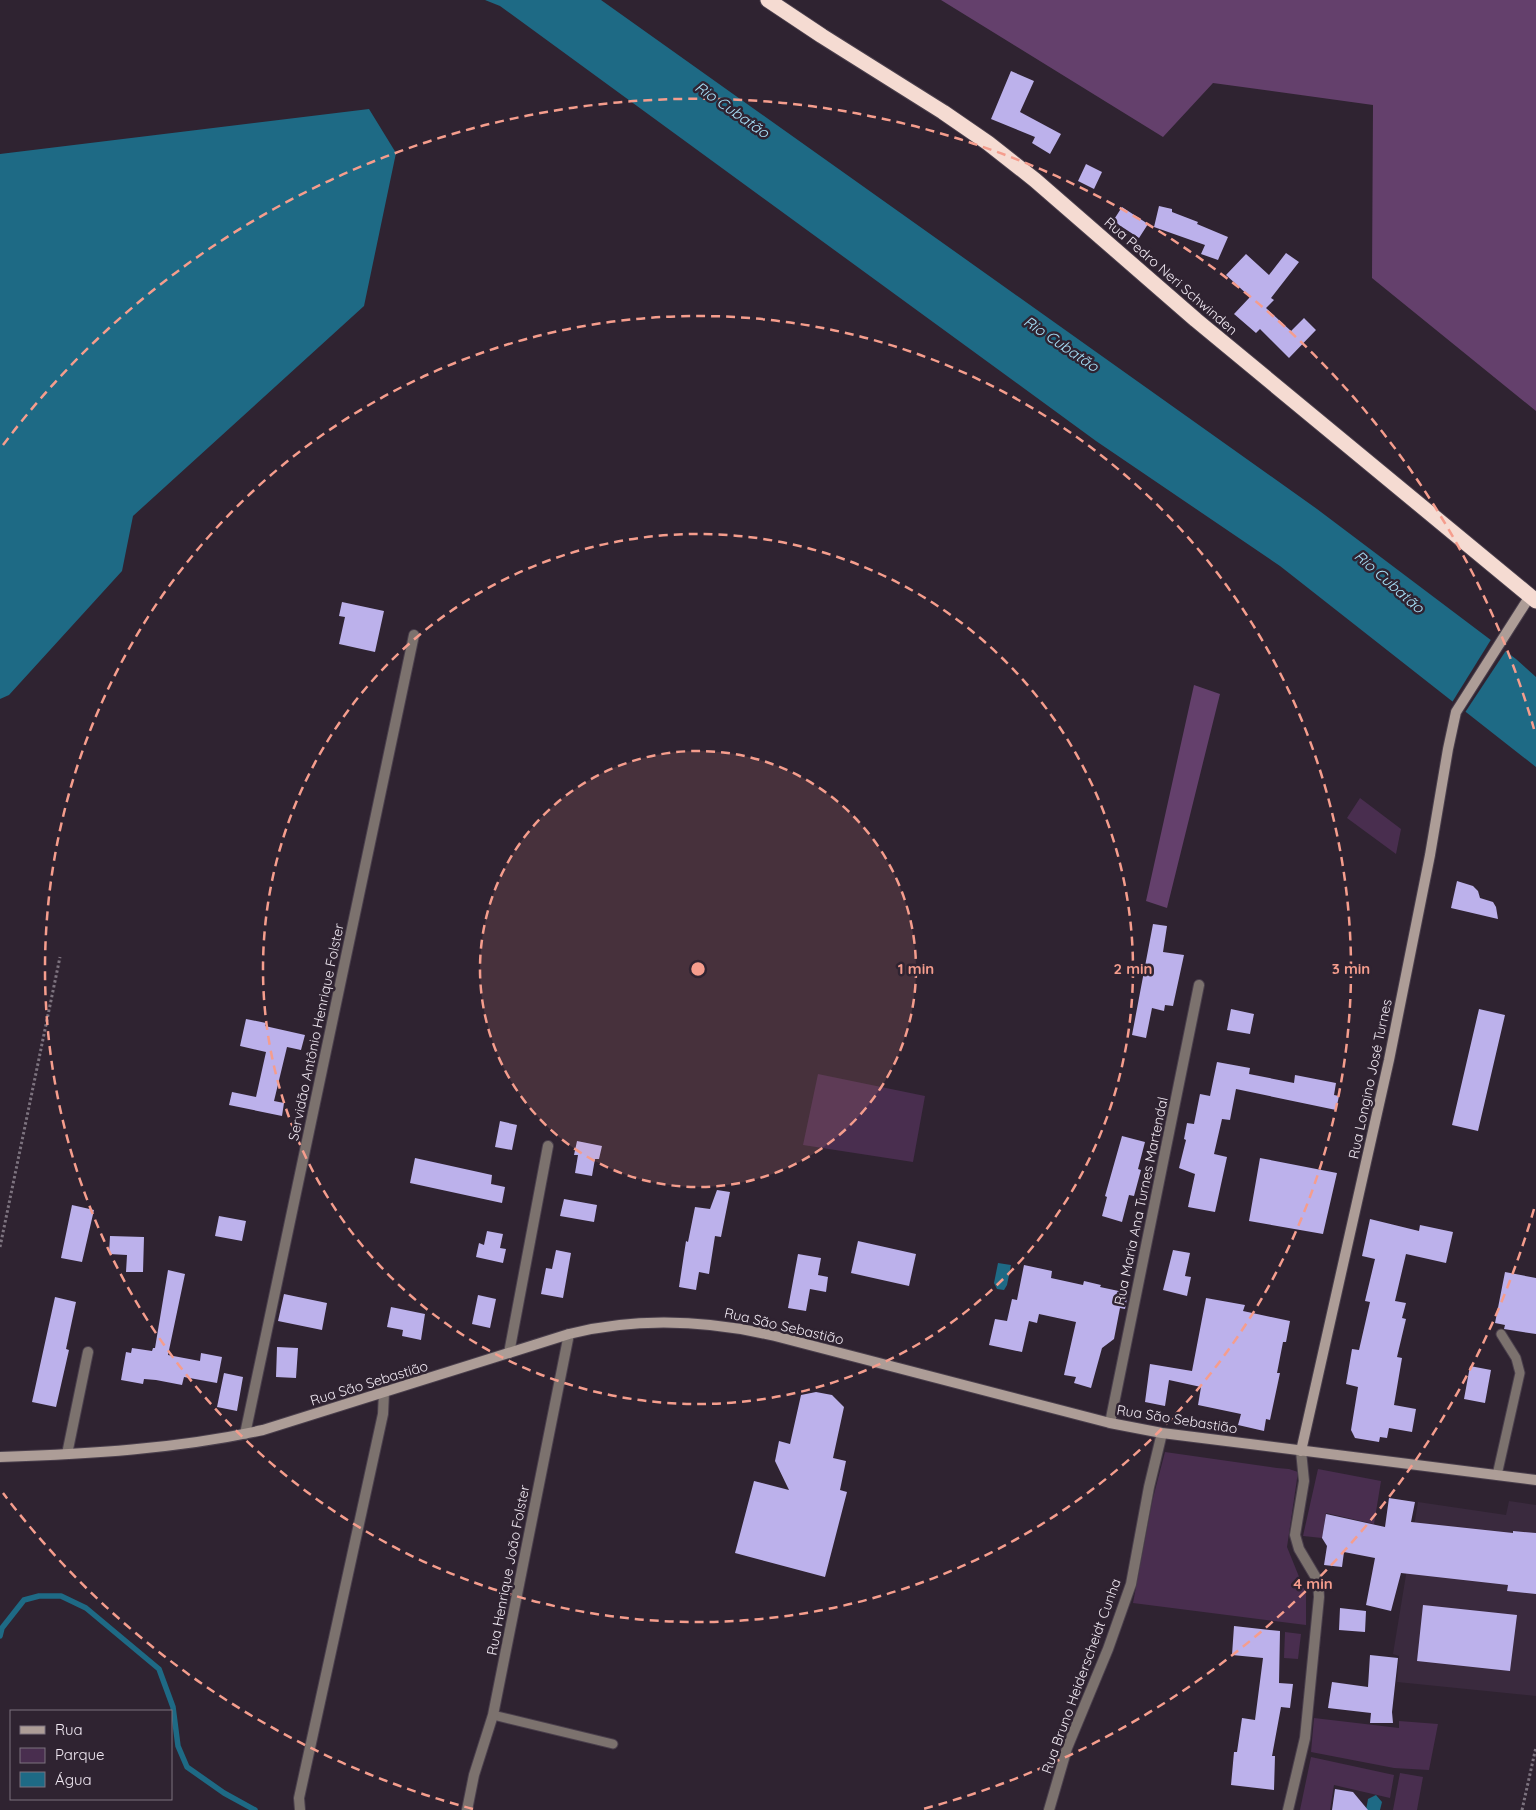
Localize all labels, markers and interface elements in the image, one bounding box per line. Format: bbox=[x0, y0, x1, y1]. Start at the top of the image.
water label: Rio Cubatão bbox=[692, 77, 774, 143]
street label: Rua Pedro Neri Schwinden bbox=[1101, 213, 1241, 339]
water label: Rio Cubatão bbox=[1020, 312, 1103, 376]
water label: Rio Cubatão bbox=[1351, 546, 1429, 618]
street label: Servidão Antônio Henrique Folster bbox=[284, 921, 348, 1142]
text: 1 min bbox=[898, 959, 934, 978]
text: 2 min bbox=[1113, 959, 1153, 978]
text: 3 min bbox=[1332, 959, 1370, 978]
centre of rings bbox=[689, 960, 707, 978]
street label: Rua Longino José Turnes bbox=[1344, 997, 1396, 1161]
street label: Rua Maria Ana Turnes Martendal bbox=[1110, 1095, 1172, 1307]
street label: Rua São Sebastião bbox=[722, 1303, 846, 1349]
street label: Rua São Sebastião bbox=[308, 1357, 430, 1409]
street label: Rua São Sebastião bbox=[1115, 1401, 1239, 1437]
street label: Rua Henrique João Folster bbox=[483, 1483, 533, 1657]
text: 4 min bbox=[1293, 1574, 1333, 1593]
street label: Rua Bruno Heiderscheidt Cunha bbox=[1037, 1576, 1125, 1776]
legend bbox=[10, 1710, 172, 1800]
text: Rua bbox=[55, 1720, 83, 1739]
text: Parque bbox=[55, 1745, 105, 1764]
text: Água bbox=[55, 1770, 92, 1789]

